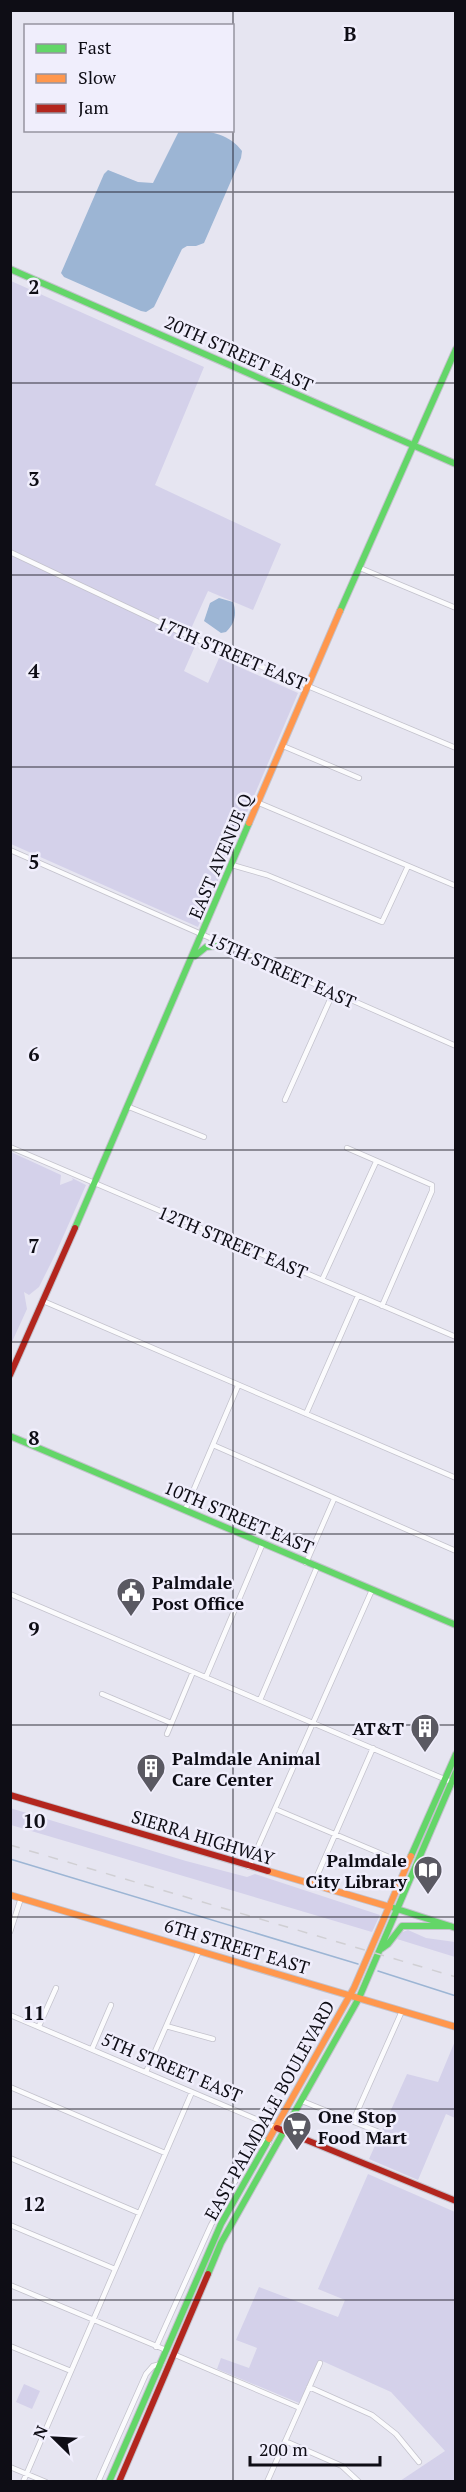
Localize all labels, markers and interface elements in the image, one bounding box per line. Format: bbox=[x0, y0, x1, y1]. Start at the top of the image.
text: B bbox=[344, 20, 357, 47]
legend bbox=[24, 24, 234, 132]
text: Fast bbox=[78, 35, 112, 59]
text: Slow bbox=[78, 65, 117, 89]
text: Jam bbox=[78, 95, 109, 119]
text: 2 bbox=[28, 273, 40, 300]
street label: 20TH STREET EAST bbox=[161, 309, 317, 397]
text: 3 bbox=[28, 465, 40, 492]
street label: 17TH STREET EAST bbox=[154, 611, 310, 695]
text: 4 bbox=[28, 657, 40, 684]
street label: EAST AVENUE Q bbox=[183, 789, 258, 922]
text: 5 bbox=[28, 848, 40, 875]
street label: 15TH STREET EAST bbox=[204, 926, 360, 1014]
text: 6 bbox=[28, 1040, 40, 1067]
street label: 12TH STREET EAST bbox=[155, 1200, 311, 1284]
text: 7 bbox=[28, 1232, 40, 1259]
text: 8 bbox=[28, 1424, 40, 1451]
street label: 10TH STREET EAST bbox=[161, 1475, 317, 1559]
place label: Palmdale Post Office bbox=[152, 1570, 244, 1615]
public building icon: Palmdale Post Office bbox=[115, 1576, 147, 1618]
text: 9 bbox=[28, 1615, 40, 1642]
building icon: AT&T bbox=[409, 1712, 441, 1754]
place label: AT&T bbox=[352, 1716, 404, 1740]
place label: Palmdale Animal Care Center bbox=[172, 1746, 321, 1791]
building icon: Palmdale Animal Care Center bbox=[135, 1752, 167, 1794]
street label: SIERRA HIGHWAY bbox=[129, 1804, 278, 1870]
text: 10 bbox=[23, 1807, 45, 1834]
place label: Palmdale City Library bbox=[306, 1848, 407, 1893]
library icon: Palmdale City Library bbox=[412, 1854, 444, 1896]
street label: 6TH STREET EAST bbox=[162, 1913, 312, 1979]
street label: EAST PALMDALE BOULEVARD bbox=[198, 1996, 340, 2224]
text: 11 bbox=[23, 1999, 45, 2026]
street label: 5TH STREET EAST bbox=[98, 2027, 246, 2107]
place label: One Stop Food Mart bbox=[318, 2104, 407, 2149]
supermarket icon: One Stop Food Mart bbox=[281, 2110, 313, 2152]
text: 12 bbox=[23, 2190, 45, 2217]
north arrow bbox=[24, 2408, 84, 2468]
text: N bbox=[28, 2422, 53, 2442]
scale bar bbox=[250, 2429, 380, 2467]
text: 200 m bbox=[259, 2437, 308, 2461]

